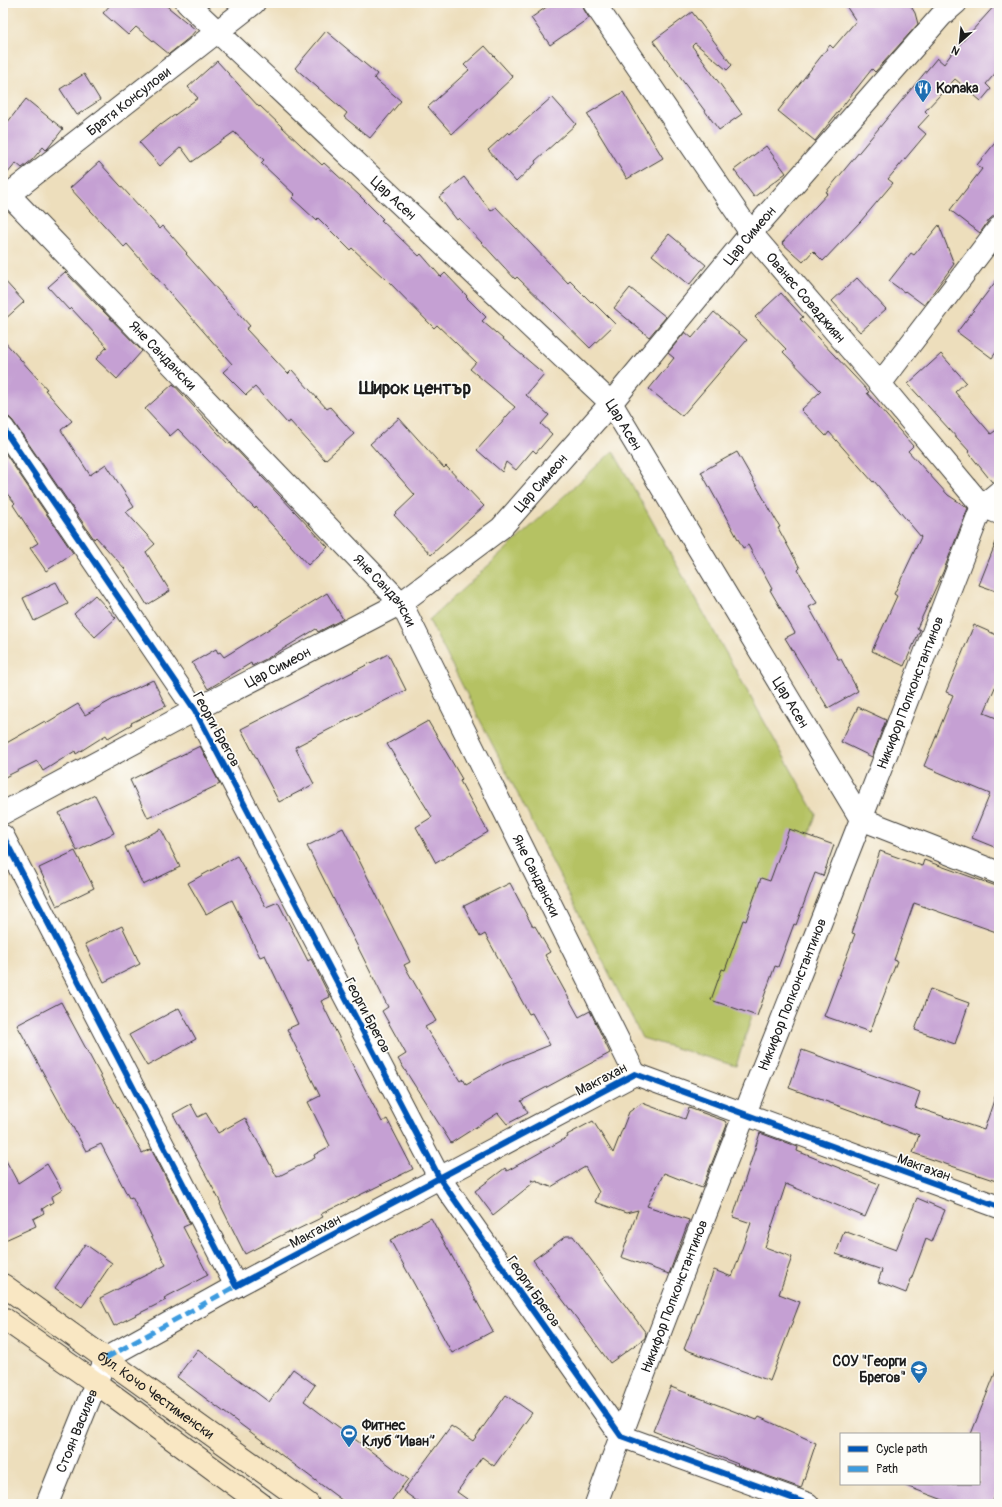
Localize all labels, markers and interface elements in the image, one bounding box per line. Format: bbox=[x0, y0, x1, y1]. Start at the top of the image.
north arrow bbox=[940, 22, 980, 62]
text: N bbox=[949, 43, 962, 58]
street label: Братя Консулови bbox=[83, 63, 174, 140]
restaurant icon: Konaka bbox=[913, 78, 933, 103]
place label: Konaka bbox=[936, 80, 979, 97]
street label: Цар Асен bbox=[367, 173, 420, 224]
street label: Цар Симеон bbox=[720, 203, 780, 269]
street label: Ованес Соваджиян bbox=[762, 249, 849, 346]
street label: Яне Сандански bbox=[125, 317, 200, 394]
district label: Широк център bbox=[358, 377, 471, 400]
street label: Цар Асен bbox=[602, 396, 645, 453]
street label: Цар Симеон bbox=[511, 451, 571, 516]
street label: Яне Сандански bbox=[350, 551, 419, 629]
street label: Никифор Попконстантинов bbox=[873, 614, 948, 772]
street label: Цар Симеон bbox=[242, 643, 314, 692]
street label: Цар Асен bbox=[769, 674, 812, 731]
street label: Георги Брегов bbox=[189, 689, 244, 770]
street label: Яне Сандански bbox=[508, 832, 563, 920]
street label: Никифор Попконстантинов bbox=[755, 916, 830, 1073]
street label: Георги Брегов bbox=[341, 975, 395, 1056]
street label: Макгахан bbox=[573, 1059, 630, 1100]
street label: Макгахан bbox=[895, 1150, 953, 1185]
street label: Макгахан bbox=[287, 1211, 344, 1252]
street label: Никифор Попконстантинов bbox=[637, 1217, 712, 1375]
street label: Георги Брегов bbox=[503, 1252, 564, 1330]
street label: бул. Кочо Честименски bbox=[94, 1347, 217, 1443]
place label: СОУ "Георги Брегов" bbox=[833, 1353, 907, 1386]
school or university icon: СОУ "Георги Брегов" bbox=[909, 1359, 929, 1384]
street label: Стоян Василев bbox=[53, 1386, 102, 1475]
place label: Фитнес Клуб “Иван” bbox=[361, 1417, 435, 1450]
sports icon: Фитнес Клуб “Иван” bbox=[339, 1423, 359, 1448]
legend bbox=[840, 1433, 980, 1485]
text: Cycle path bbox=[876, 1442, 928, 1457]
text: Path bbox=[876, 1462, 898, 1477]

